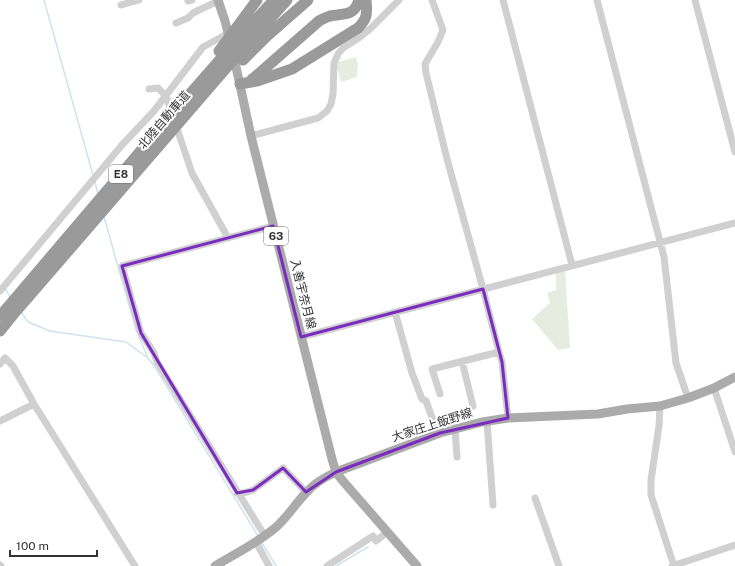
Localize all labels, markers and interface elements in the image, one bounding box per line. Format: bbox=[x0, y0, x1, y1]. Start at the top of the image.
street label: 北陸自動車道 bbox=[135, 88, 193, 152]
road number: E8 bbox=[109, 165, 133, 183]
road number: 63 bbox=[264, 227, 288, 245]
street label: 入善宇奈月線 bbox=[287, 257, 319, 331]
street label: 大家庄上飯野線 bbox=[390, 405, 474, 445]
scale bar bbox=[10, 532, 97, 558]
text: 100 m bbox=[16, 539, 49, 553]

